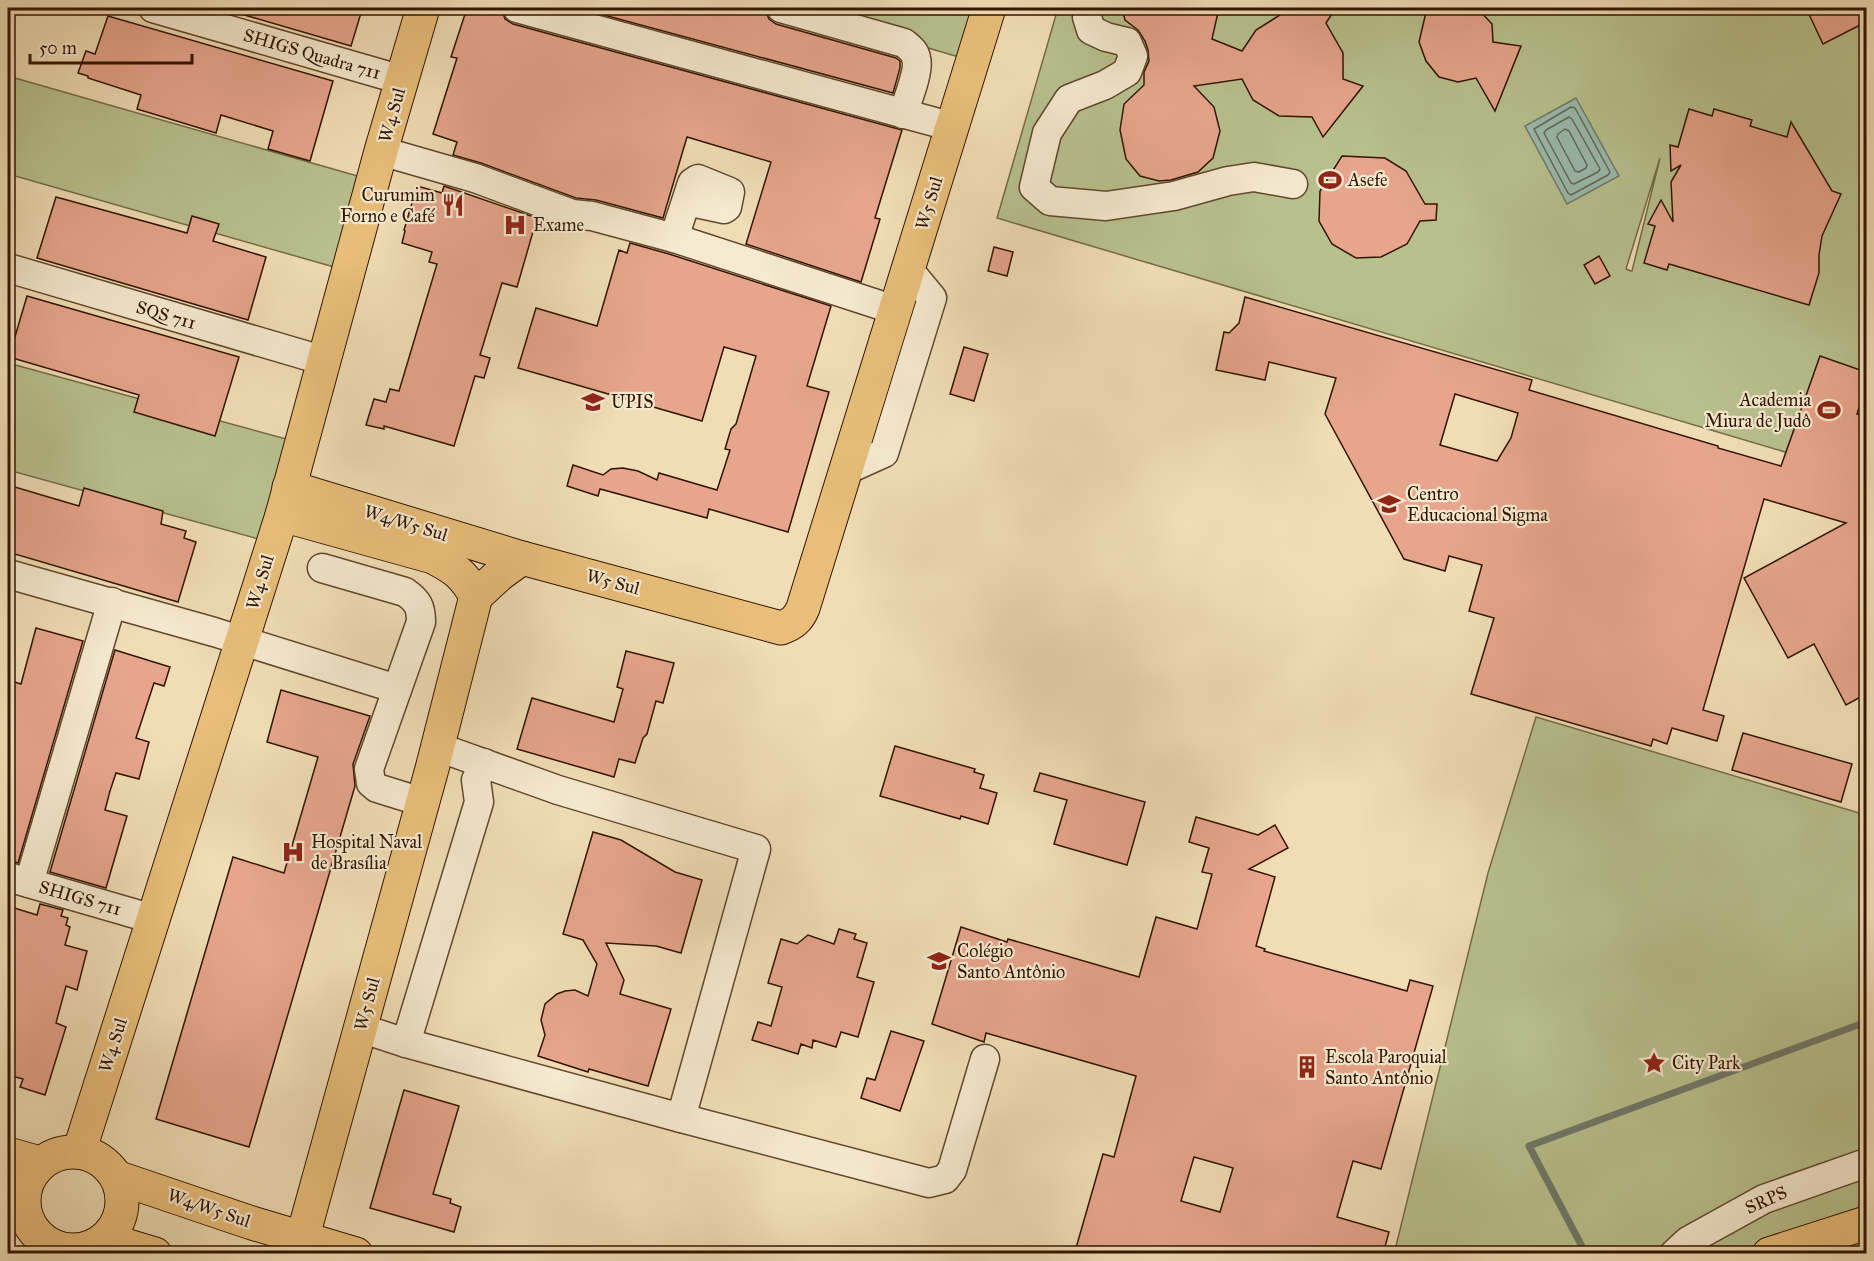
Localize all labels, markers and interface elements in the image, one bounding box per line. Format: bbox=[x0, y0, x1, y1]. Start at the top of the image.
street label: SHIGS Quadra 711 bbox=[241, 24, 383, 84]
scale bar bbox=[30, 27, 192, 65]
text: 50 m bbox=[39, 37, 77, 59]
street label: W4 Sul bbox=[374, 85, 410, 145]
sports icon: Asefe bbox=[1317, 167, 1343, 193]
place label: Asefe bbox=[1347, 169, 1388, 191]
street label: W5 Sul bbox=[911, 174, 947, 232]
place label: Curumim Forno e Café bbox=[340, 184, 435, 227]
restaurant icon: Curumim Forno e Café bbox=[440, 192, 466, 218]
hospital icon: Exame bbox=[502, 212, 528, 238]
place label: Exame bbox=[533, 214, 584, 236]
street label: SQS 711 bbox=[134, 296, 198, 334]
school or university icon: UPIS bbox=[580, 389, 606, 415]
place label: Academia Miura de Judô bbox=[1705, 389, 1811, 433]
place label: UPIS bbox=[611, 391, 654, 413]
sports icon: Academia Miura de Judô bbox=[1816, 397, 1842, 423]
place label: Centro Educacional Sigma bbox=[1407, 483, 1548, 527]
school or university icon: Centro Educacional Sigma bbox=[1376, 491, 1402, 517]
street label: W4/W5 Sul bbox=[362, 500, 451, 546]
street label: W4 Sul bbox=[241, 552, 279, 612]
street label: W5 Sul bbox=[584, 564, 642, 600]
place label: Hospital Naval de Brasília bbox=[311, 831, 422, 874]
hospital icon: Hospital Naval de Brasília bbox=[280, 839, 306, 865]
street label: SHIGS 711 bbox=[36, 876, 124, 920]
place label: Colégio Santo Antônio bbox=[957, 940, 1065, 983]
school or university icon: Colégio Santo Antônio bbox=[926, 948, 952, 974]
street label: W5 Sul bbox=[349, 975, 385, 1033]
street label: W4 Sul bbox=[94, 1015, 132, 1075]
place label: Escola Paroquial Santo Antônio bbox=[1325, 1046, 1447, 1089]
place icon: City Park bbox=[1641, 1050, 1667, 1076]
place label: City Park bbox=[1672, 1052, 1741, 1074]
building icon: Escola Paroquial Santo Antônio bbox=[1294, 1054, 1320, 1080]
street label: SRPS bbox=[1742, 1181, 1790, 1219]
street label: W4/W5 Sul bbox=[165, 1184, 253, 1232]

